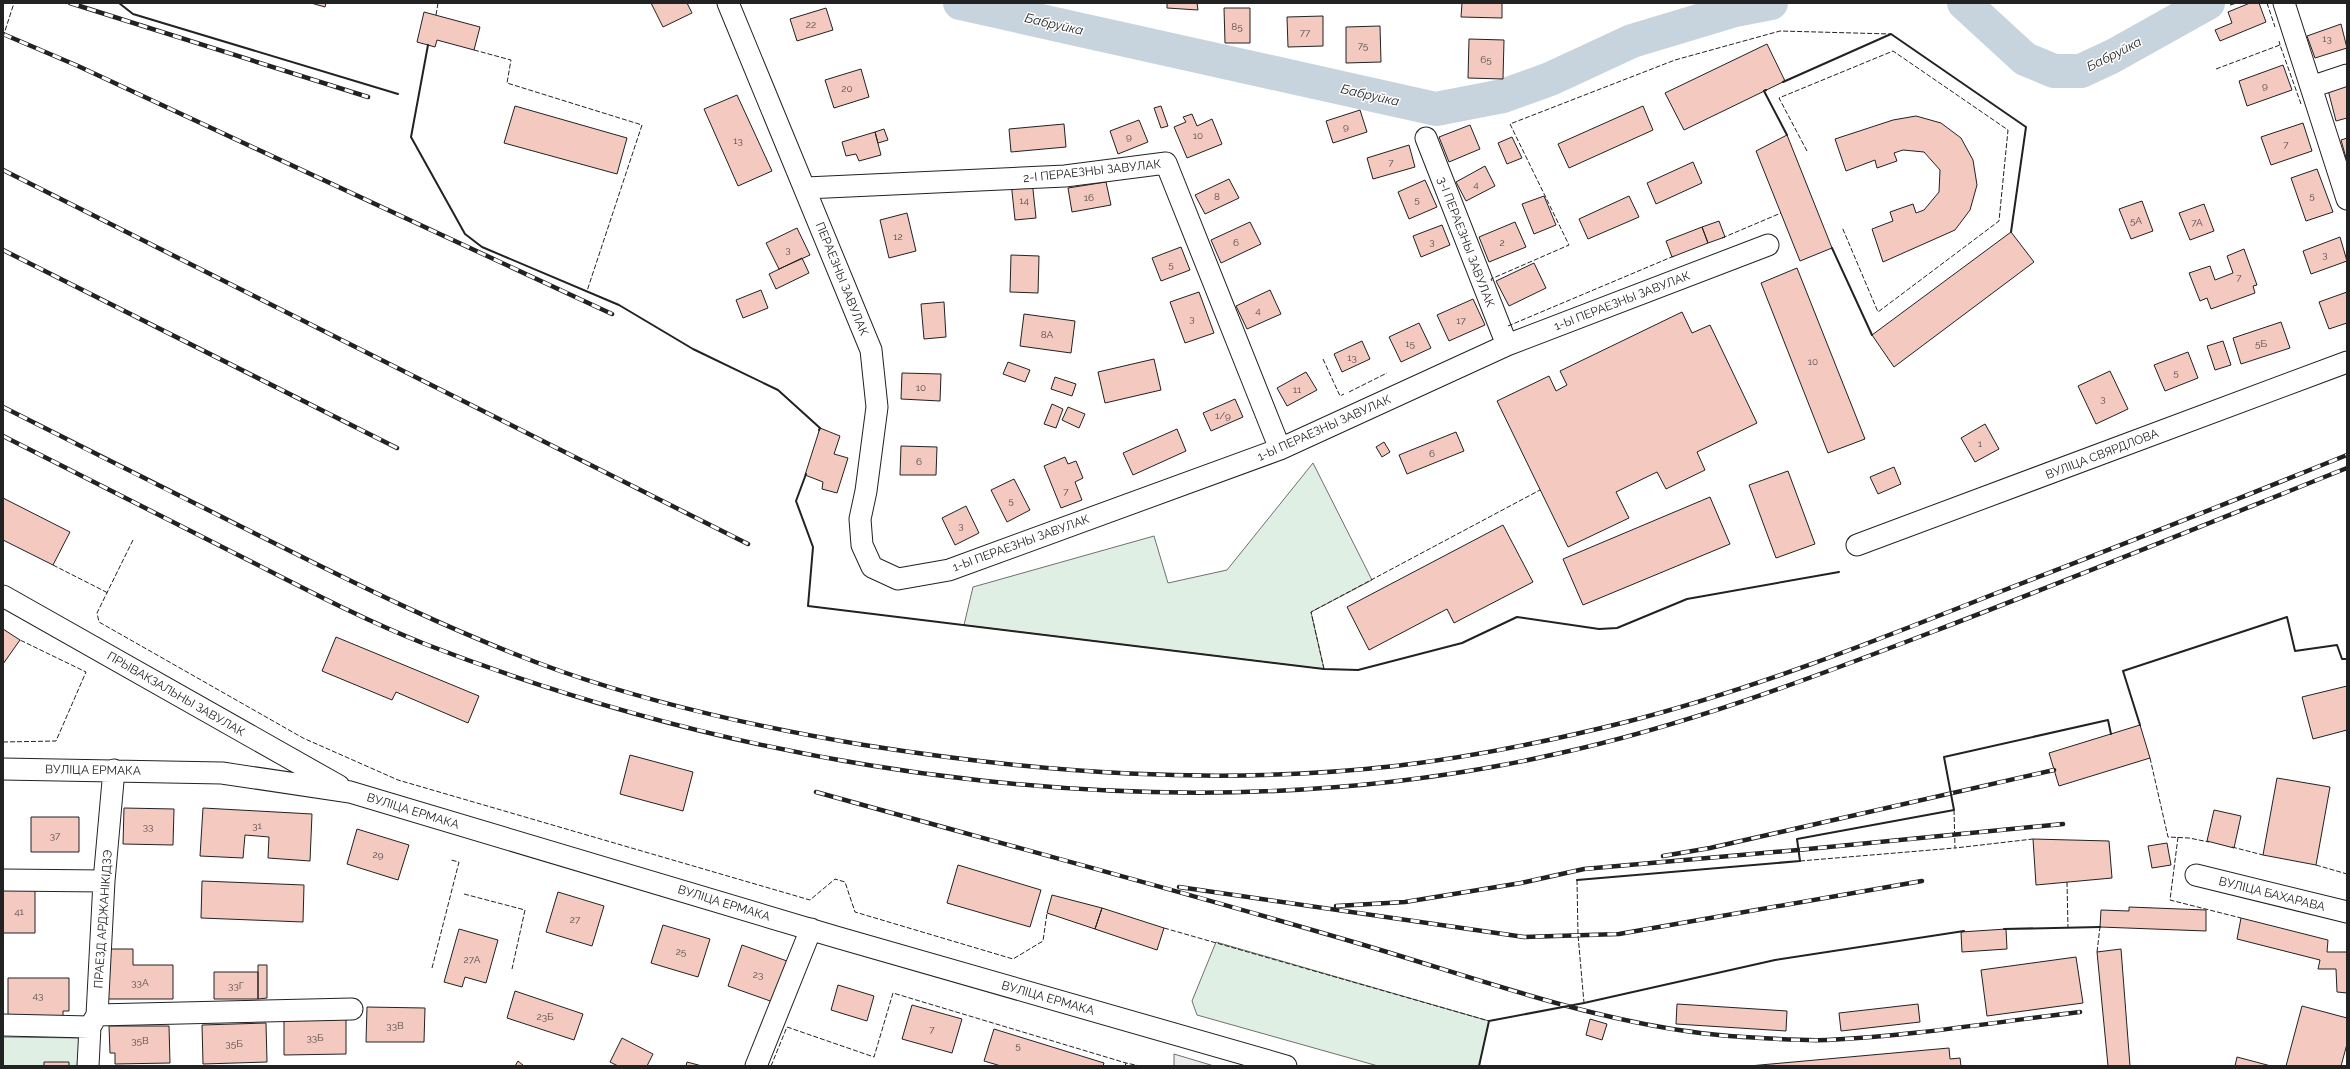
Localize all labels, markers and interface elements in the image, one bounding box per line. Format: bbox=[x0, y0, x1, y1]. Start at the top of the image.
water label: Бабруйка bbox=[1023, 10, 1085, 38]
house number: 22 bbox=[806, 19, 816, 30]
house number: 85 bbox=[1231, 21, 1243, 32]
house number: 77 bbox=[1300, 27, 1311, 38]
house number: 13 bbox=[2322, 33, 2332, 44]
water label: Бабруйка bbox=[2084, 34, 2144, 74]
house number: 75 bbox=[1358, 40, 1369, 51]
house number: 65 bbox=[1480, 54, 1492, 65]
house number: 9 bbox=[2262, 80, 2268, 91]
water label: Бабруйка bbox=[1339, 81, 1401, 109]
house number: 20 bbox=[841, 83, 853, 94]
house number: 9 bbox=[1343, 121, 1349, 132]
house number: 10 bbox=[1193, 130, 1203, 141]
house number: 9 bbox=[1126, 131, 1132, 142]
house number: 13 bbox=[733, 135, 743, 146]
house number: 7 bbox=[2283, 139, 2289, 150]
street label: 2-І ПЕРАЕЗНЫ ЗАВУЛАК bbox=[1022, 157, 1162, 185]
house number: 7 bbox=[1388, 157, 1394, 168]
street label: 3-І ПЕРАЕЗНЫ ЗАВУЛАК bbox=[1435, 175, 1498, 310]
house number: 4 bbox=[1473, 179, 1479, 190]
house number: 5 bbox=[2309, 190, 2315, 201]
house number: 8 bbox=[1214, 191, 1220, 202]
house number: 16 bbox=[1084, 192, 1094, 203]
house number: 5 bbox=[1414, 194, 1420, 205]
house number: 14 bbox=[1019, 195, 1029, 206]
house number: 5А bbox=[2130, 215, 2142, 226]
house number: 7А bbox=[2191, 217, 2203, 228]
street label: ПЕРАЕЗНЫ ЗАВУЛАК bbox=[813, 220, 871, 338]
house number: 12 bbox=[893, 231, 903, 242]
house number: 3 bbox=[1429, 236, 1435, 247]
house number: 6 bbox=[1233, 237, 1239, 248]
house number: 2 bbox=[1499, 237, 1505, 248]
house number: 3 bbox=[785, 244, 791, 255]
house number: 3 bbox=[2322, 249, 2328, 260]
house number: 5 bbox=[1168, 259, 1174, 270]
street label: 1-Ы ПЕРАЕЗНЫ ЗАВУЛАК bbox=[1552, 268, 1692, 333]
house number: 7 bbox=[2236, 272, 2242, 283]
house number: 4 bbox=[1255, 305, 1261, 316]
house number: 3 bbox=[1189, 313, 1195, 324]
house number: 17 bbox=[1456, 315, 1466, 326]
house number: 8А bbox=[1041, 329, 1054, 340]
house number: 15 bbox=[1405, 338, 1415, 349]
house number: 5Б bbox=[2255, 338, 2267, 349]
house number: 13 bbox=[1347, 352, 1357, 363]
house number: 10 bbox=[1808, 356, 1818, 367]
house number: 5 bbox=[2173, 367, 2179, 378]
house number: 10 bbox=[916, 382, 926, 393]
house number: 11 bbox=[1293, 384, 1302, 395]
street label: 1-Ы ПЕРАЕЗНЫ ЗАВУЛАК bbox=[1255, 392, 1393, 464]
house number: 3 bbox=[2100, 393, 2106, 404]
house number: 1/9 bbox=[1215, 410, 1231, 421]
street label: ВУЛІЦА СВЯРДЛОВА bbox=[2044, 426, 2160, 482]
house number: 1 bbox=[1978, 438, 1983, 449]
house number: 6 bbox=[1429, 448, 1435, 459]
house number: 6 bbox=[916, 456, 922, 467]
house number: 7 bbox=[1063, 486, 1069, 497]
house number: 5 bbox=[1008, 495, 1014, 506]
street label: 1-Ы ПЕРАЕЗНЫ ЗАВУЛАК bbox=[951, 512, 1092, 574]
house number: 3 bbox=[958, 520, 964, 531]
street label: ПРЫВАКЗАЛЬНЫ ЗАВУЛАК bbox=[105, 649, 248, 739]
street label: ВУЛІЦА ЕРМАКА bbox=[45, 762, 141, 778]
street label: ВУЛІЦА ЕРМАКА bbox=[365, 790, 461, 832]
house number: 31 bbox=[252, 820, 263, 831]
house number: 33 bbox=[143, 821, 153, 832]
house number: 37 bbox=[50, 830, 61, 841]
street label: ПРАЕЗД АРДЖАНІКІДЗЭ bbox=[91, 849, 115, 989]
house number: 29 bbox=[372, 849, 384, 860]
street label: ВУЛІЦА БАХАРАВА bbox=[2217, 874, 2327, 914]
street label: ВУЛІЦА ЕРМАКА bbox=[676, 882, 772, 924]
house number: 41 bbox=[14, 906, 25, 917]
house number: 27 bbox=[570, 914, 581, 925]
house number: 25 bbox=[676, 946, 687, 957]
house number: 27А bbox=[464, 954, 481, 965]
house number: 23 bbox=[753, 969, 763, 980]
house number: 33А bbox=[131, 977, 149, 988]
street label: ВУЛІЦА ЕРМАКА bbox=[1000, 978, 1096, 1018]
house number: 33Г bbox=[228, 980, 244, 991]
house number: 43 bbox=[33, 990, 43, 1001]
house number: 23Б bbox=[536, 1011, 554, 1022]
house number: 33В bbox=[386, 1020, 404, 1031]
house number: 7 bbox=[929, 1024, 935, 1035]
house number: 33Б bbox=[306, 1032, 324, 1043]
house number: 35В bbox=[131, 1035, 149, 1046]
house number: 35Б bbox=[225, 1038, 243, 1049]
house number: 5 bbox=[1015, 1040, 1021, 1051]

